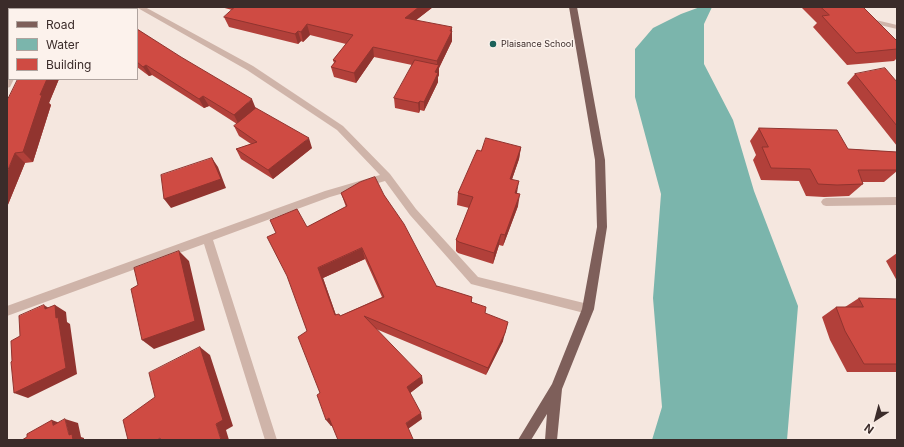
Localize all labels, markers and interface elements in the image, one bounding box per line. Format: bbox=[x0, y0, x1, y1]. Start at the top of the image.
legend bbox=[8, 8, 138, 80]
text: Road bbox=[46, 17, 75, 32]
text: Water bbox=[46, 37, 79, 52]
marker: Plaisance School bbox=[488, 39, 498, 49]
place label: Plaisance School bbox=[501, 39, 573, 49]
text: Building bbox=[46, 57, 91, 72]
north arrow bbox=[856, 399, 896, 439]
text: N bbox=[861, 421, 876, 437]

